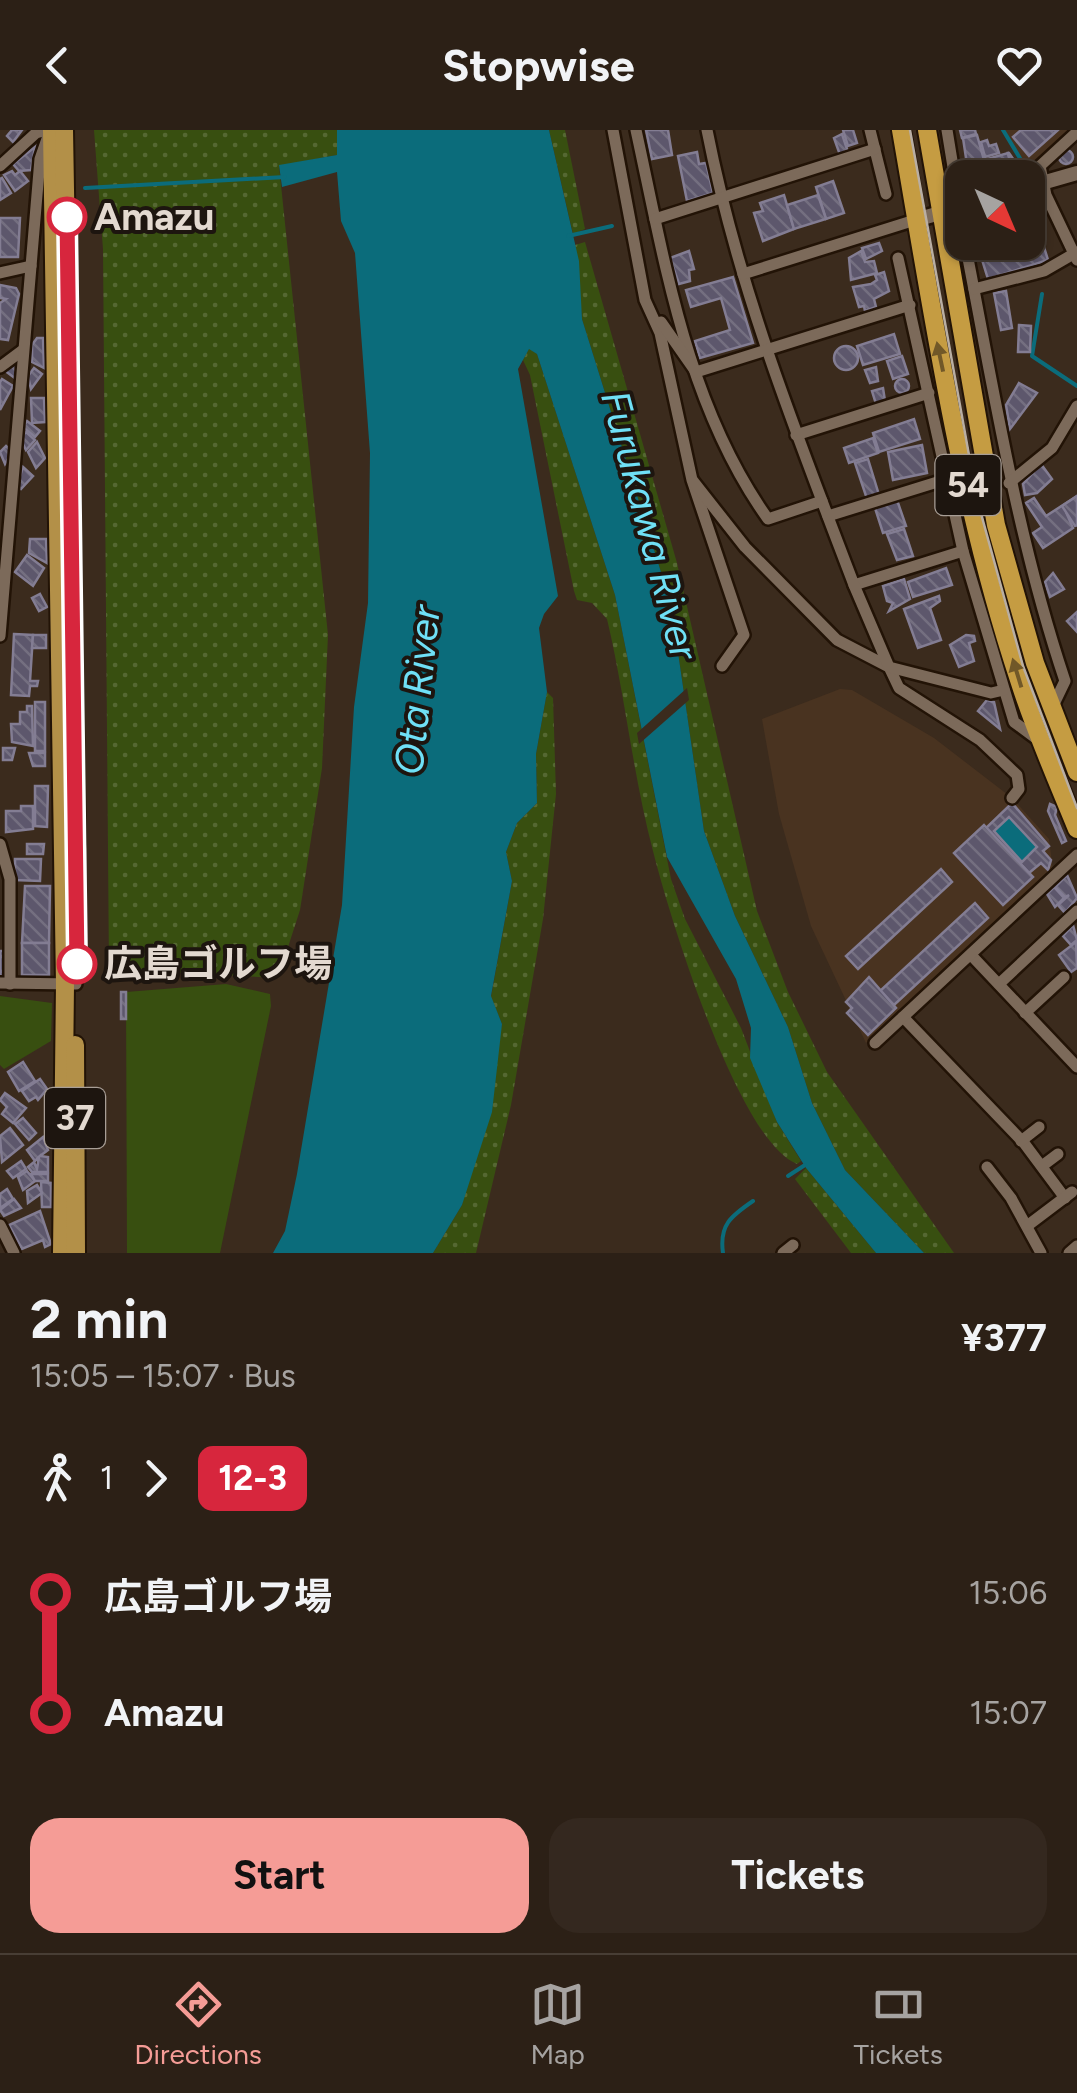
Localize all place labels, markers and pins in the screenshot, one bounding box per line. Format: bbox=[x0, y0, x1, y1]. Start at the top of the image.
place label: Amazu bbox=[94, 194, 214, 240]
marker: Amazu bbox=[48, 198, 86, 236]
place label: 広島ゴルフ場 bbox=[104, 941, 332, 987]
marker: 広島ゴルフ場 bbox=[58, 945, 96, 983]

